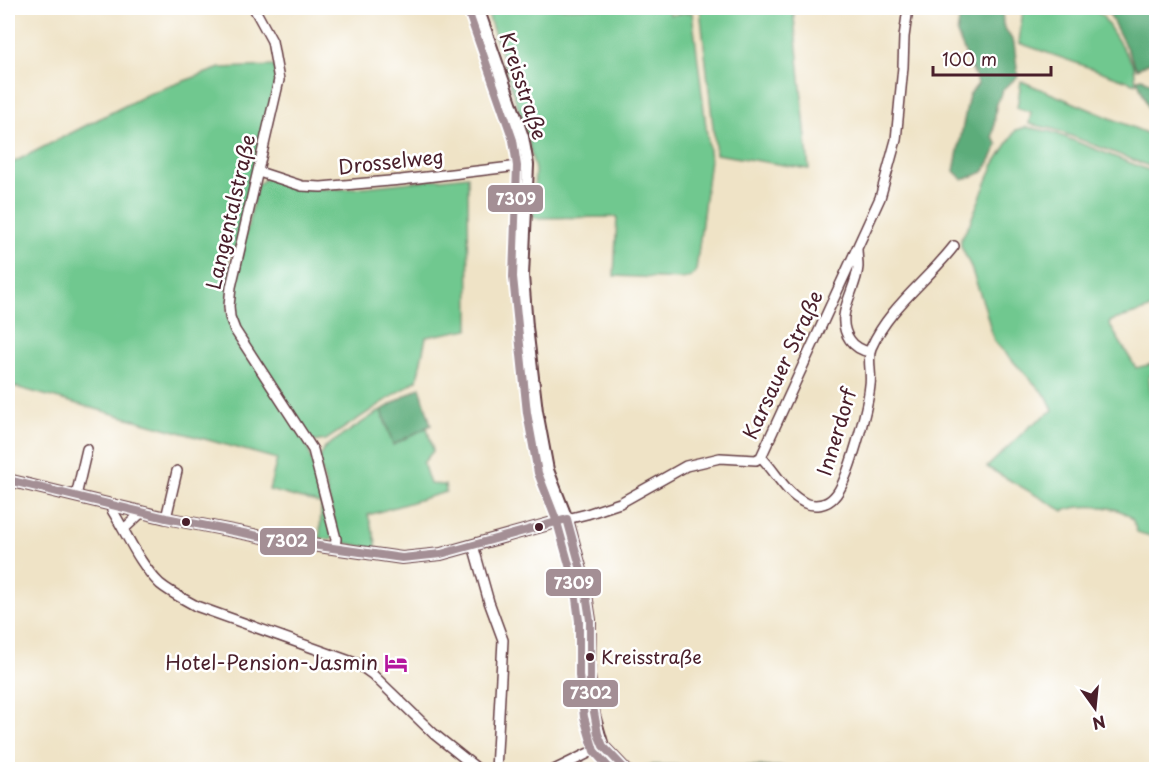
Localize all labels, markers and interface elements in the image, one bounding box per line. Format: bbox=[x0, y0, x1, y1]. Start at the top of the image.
street label: Kreisstraße bbox=[492, 28, 556, 144]
scale bar bbox=[933, 39, 1052, 77]
text: 100 m bbox=[942, 45, 997, 72]
street label: Langentalstraße bbox=[198, 131, 262, 292]
street label: Drosselweg bbox=[337, 141, 445, 181]
line badge: 7309 bbox=[487, 184, 544, 213]
text: 7309 bbox=[496, 186, 536, 210]
street label: Karsauer Straße bbox=[734, 285, 830, 444]
street label: Innerdorf bbox=[809, 383, 864, 479]
unlabelled marker bbox=[180, 516, 192, 528]
unlabelled marker bbox=[533, 521, 545, 533]
line badge: 7302 bbox=[259, 527, 316, 556]
text: 7302 bbox=[266, 528, 308, 552]
line badge: 7309 bbox=[545, 568, 602, 597]
text: 7309 bbox=[554, 570, 594, 594]
place label: Kreisstraße bbox=[601, 643, 702, 670]
place label: Hotel-Pension-Jasmin bbox=[165, 647, 378, 677]
hotel icon: Hotel-Pension-Jasmin bbox=[383, 650, 409, 676]
marker: Kreisstraße bbox=[584, 651, 596, 663]
north arrow bbox=[1065, 678, 1125, 738]
line badge: 7302 bbox=[562, 679, 619, 708]
text: 7302 bbox=[570, 680, 612, 704]
text: N bbox=[1090, 710, 1108, 737]

